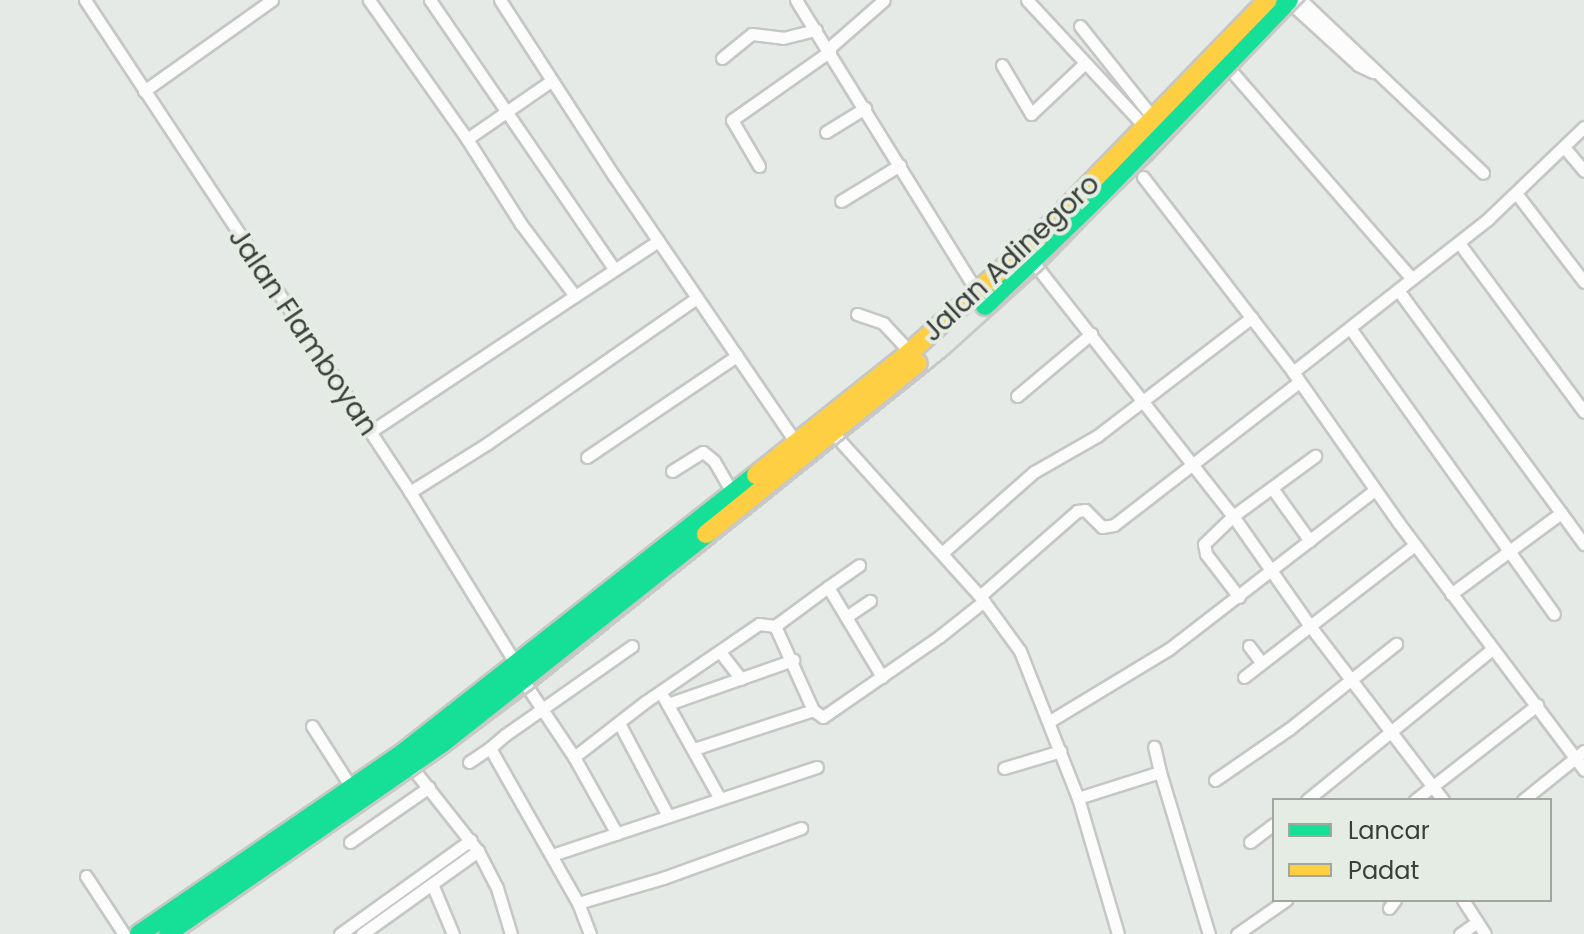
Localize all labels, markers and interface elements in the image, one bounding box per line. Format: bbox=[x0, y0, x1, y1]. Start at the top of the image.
street label: Jalan Adinegoro bbox=[915, 167, 1107, 349]
street label: Jalan Flamboyan bbox=[221, 222, 385, 442]
legend bbox=[1272, 798, 1552, 902]
text: Lancar bbox=[1348, 814, 1430, 847]
text: Padat bbox=[1348, 854, 1419, 887]

